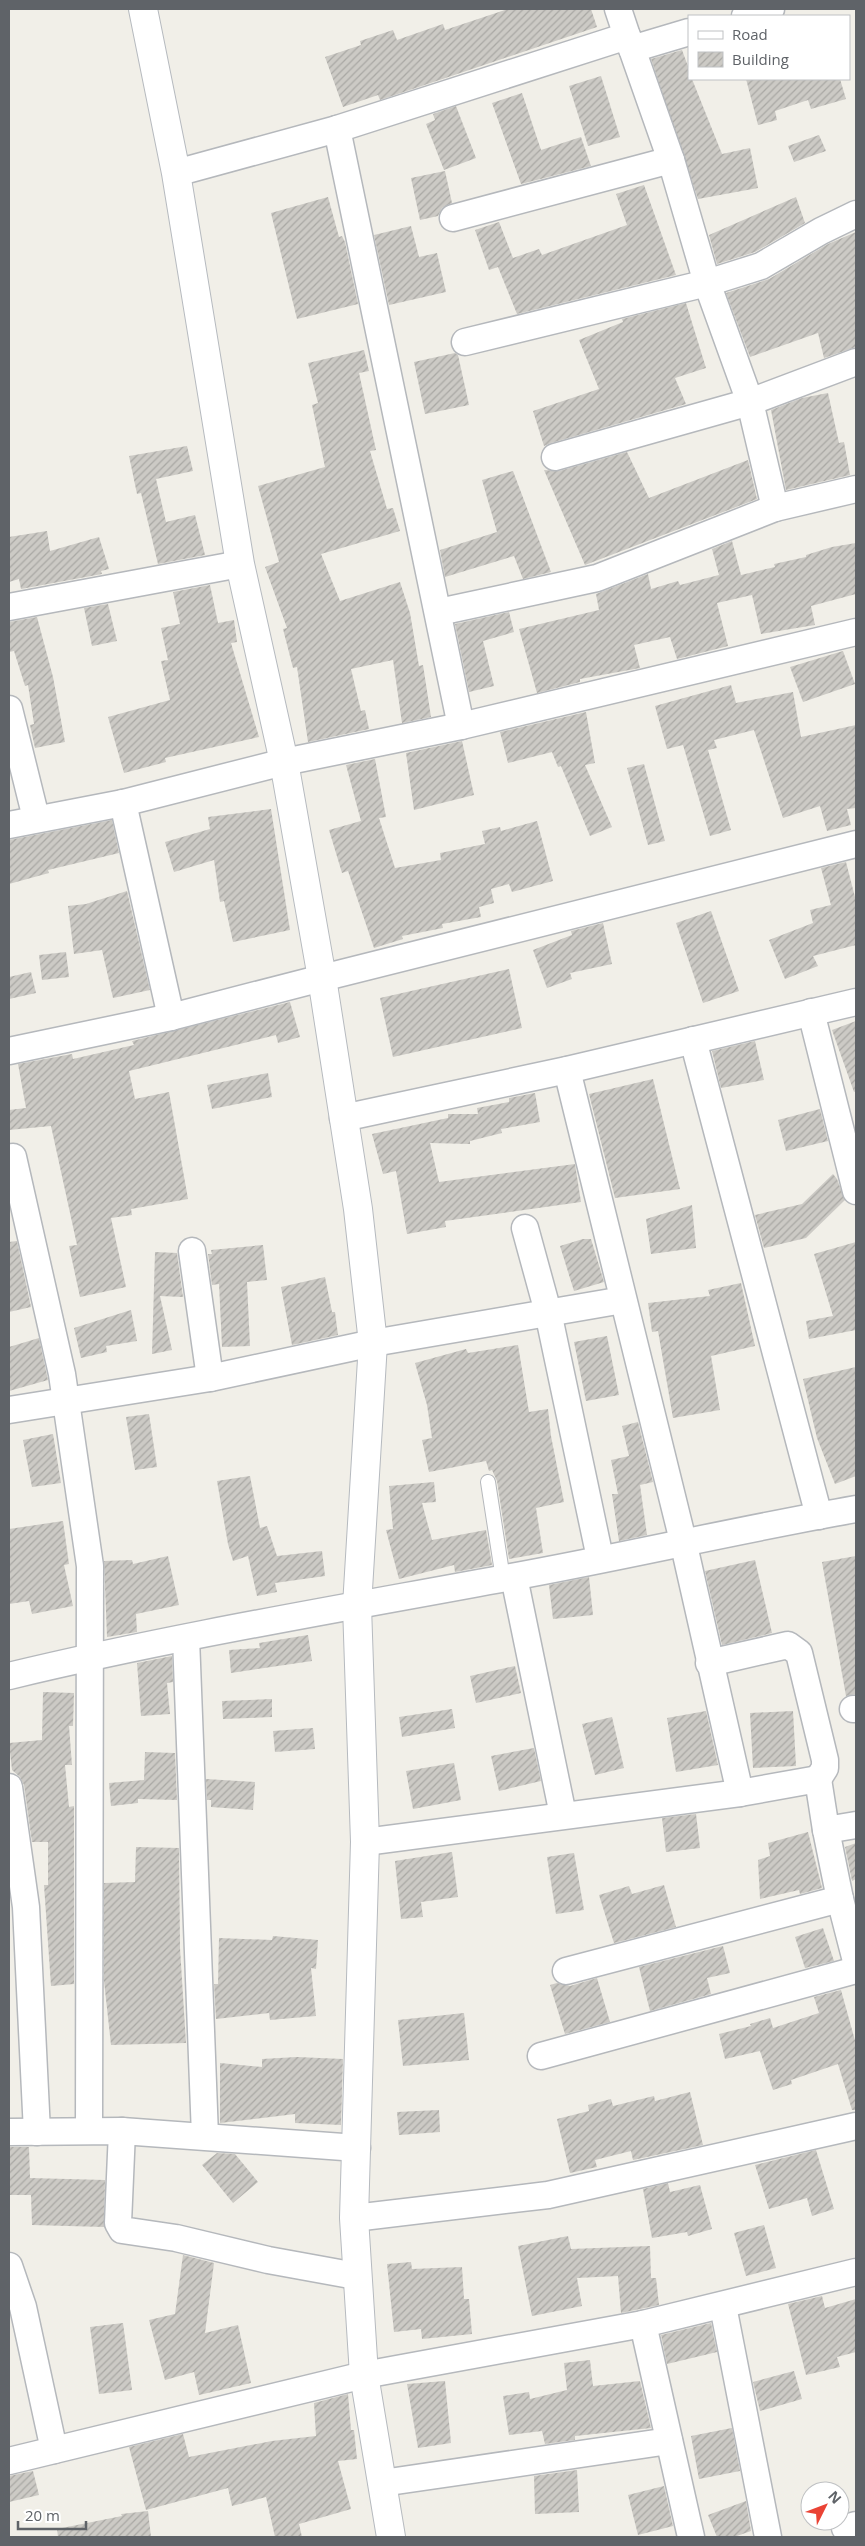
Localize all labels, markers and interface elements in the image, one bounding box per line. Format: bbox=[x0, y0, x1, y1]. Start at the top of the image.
legend bbox=[688, 15, 850, 80]
text: Road bbox=[732, 24, 768, 44]
text: Building bbox=[732, 49, 789, 69]
north arrow bbox=[800, 2481, 850, 2531]
text: N bbox=[824, 2486, 846, 2508]
scale bar bbox=[18, 2498, 85, 2530]
text: 20 m bbox=[25, 2505, 60, 2525]

